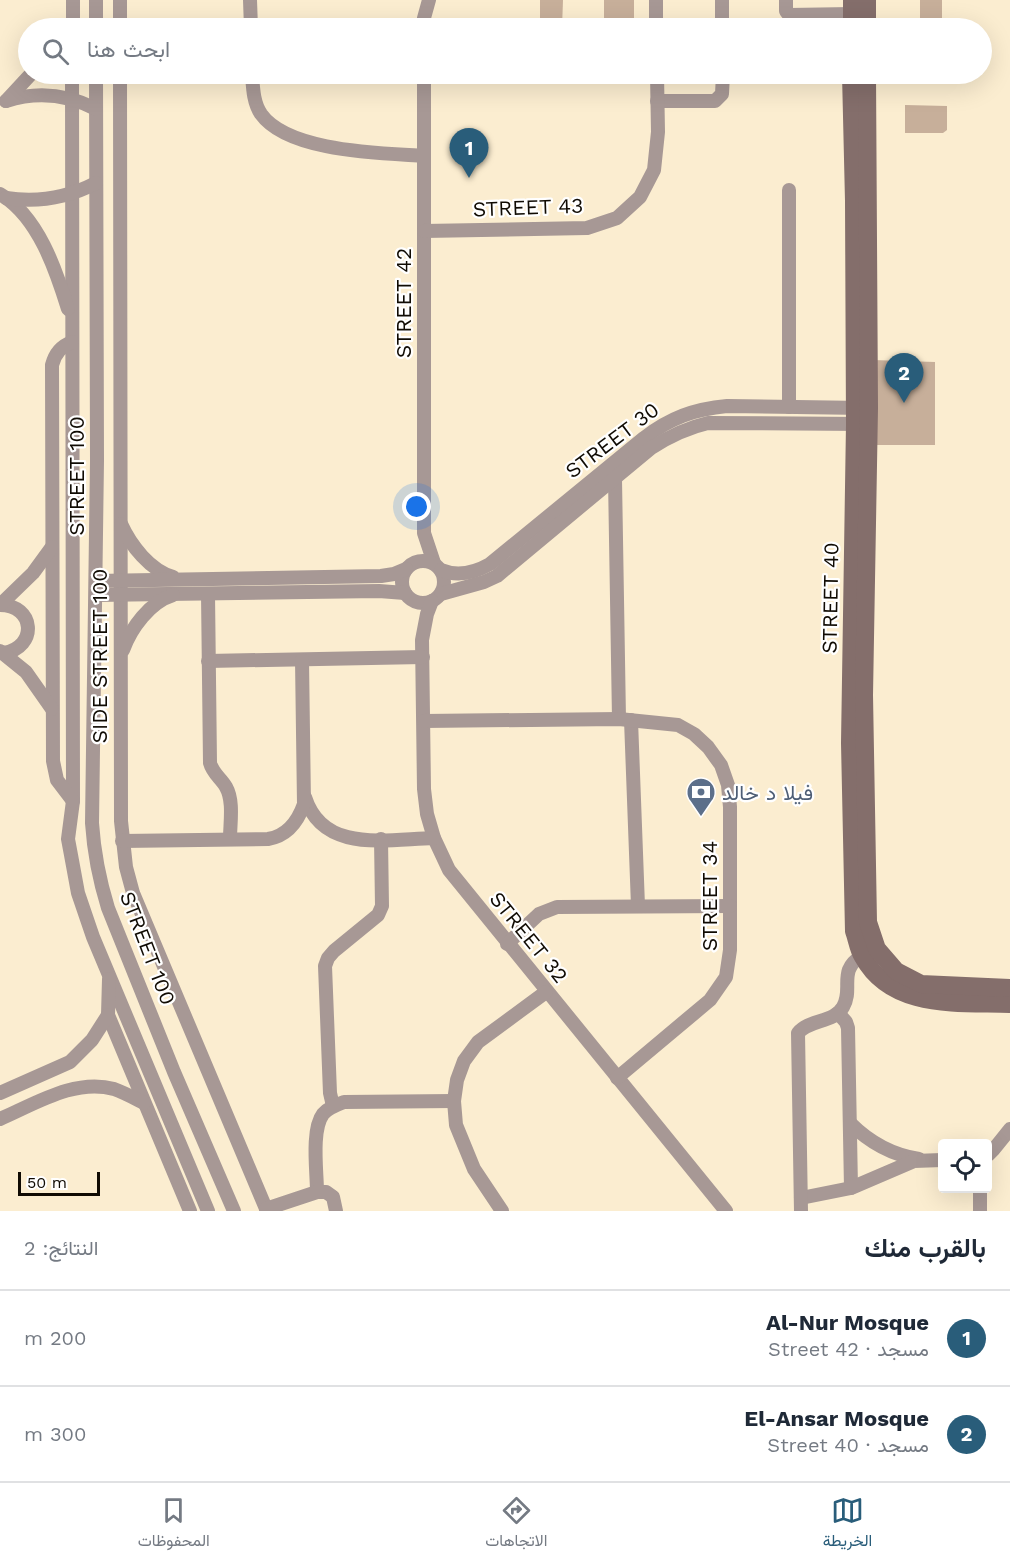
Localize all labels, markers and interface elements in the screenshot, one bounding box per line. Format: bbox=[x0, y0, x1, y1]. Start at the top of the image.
search box bbox=[18, 18, 992, 84]
icon: search bbox=[39, 35, 72, 68]
text: ابحث هنا bbox=[87, 37, 170, 62]
pin: 1 bbox=[450, 128, 488, 178]
street label: STREET 43 bbox=[472, 193, 584, 221]
street label: STREET 42 bbox=[391, 248, 416, 358]
pin: 2 bbox=[884, 354, 924, 403]
street label: STREET 30 bbox=[560, 397, 664, 483]
street label: STREET 100 bbox=[64, 416, 89, 536]
your location bbox=[402, 492, 431, 521]
street label: STREET 40 bbox=[817, 542, 843, 654]
street label: SIDE STREET 100 bbox=[87, 569, 112, 743]
bank icon: فيلا د خالد bbox=[685, 776, 717, 818]
place label: فيلا د خالد bbox=[722, 780, 813, 805]
street label: STREET 34 bbox=[697, 841, 722, 951]
street label: STREET 32 bbox=[485, 886, 573, 988]
street label: STREET 100 bbox=[115, 888, 181, 1008]
map controls bbox=[938, 1139, 992, 1193]
button: locate bbox=[938, 1139, 992, 1193]
scale bar bbox=[18, 1169, 100, 1196]
text: 50 m bbox=[27, 1173, 67, 1192]
text: بالقرب منك bbox=[864, 1233, 986, 1263]
text: النتائج: 2 bbox=[24, 1236, 98, 1260]
text: Al-Nur Mosque bbox=[766, 1310, 929, 1335]
text: 200 m bbox=[24, 1326, 86, 1350]
text: 1 bbox=[962, 1326, 971, 1350]
text: مسجد · Street 42 bbox=[768, 1337, 929, 1361]
text: El-Ansar Mosque bbox=[744, 1406, 929, 1431]
text: 300 m bbox=[24, 1422, 86, 1446]
text: 2 bbox=[961, 1422, 972, 1446]
text: مسجد · Street 40 bbox=[767, 1433, 929, 1457]
tab: المحفوظات bbox=[138, 1494, 210, 1555]
tab: الاتجاهات bbox=[485, 1494, 547, 1555]
tab: الخريطة bbox=[823, 1494, 872, 1555]

